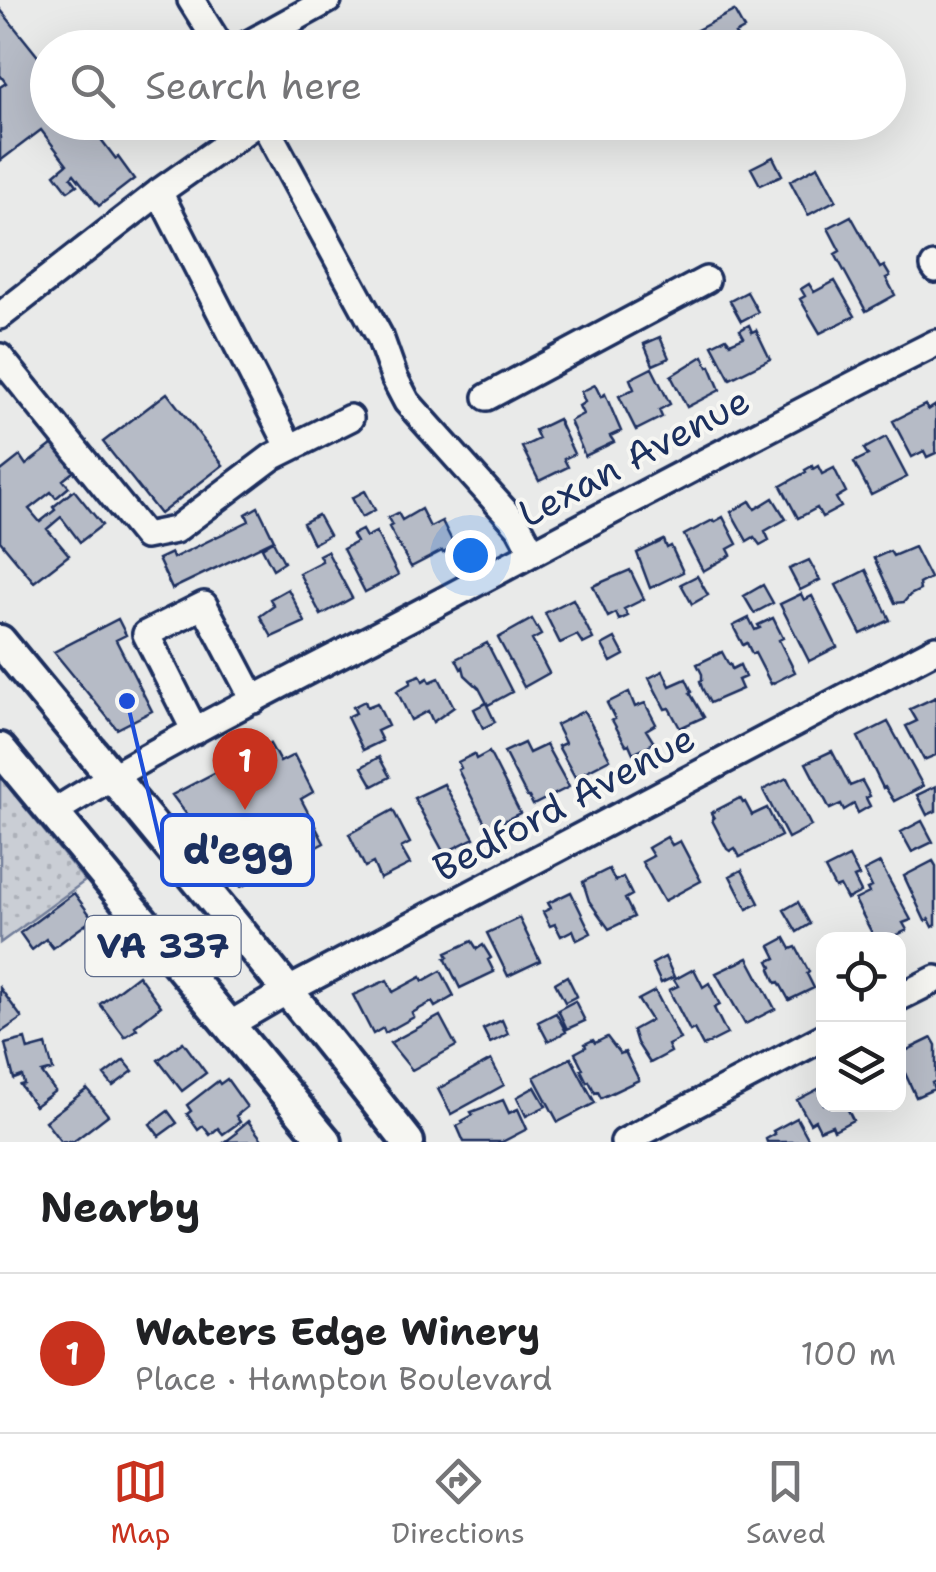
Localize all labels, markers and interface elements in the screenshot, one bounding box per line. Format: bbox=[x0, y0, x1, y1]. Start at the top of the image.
search box bbox=[30, 30, 906, 140]
icon: search bbox=[65, 58, 120, 113]
text: Search here bbox=[145, 60, 362, 111]
street label: Lexan Avenue bbox=[509, 374, 758, 539]
your location bbox=[445, 530, 496, 581]
street label: Bedford Avenue bbox=[424, 712, 704, 893]
pin: 1 bbox=[212, 728, 278, 810]
callout: d'egg bbox=[162, 815, 313, 885]
text: d'egg bbox=[183, 823, 293, 877]
road number: VA 337 bbox=[86, 916, 240, 976]
map controls bbox=[816, 932, 906, 1112]
button: locate bbox=[816, 932, 906, 1022]
button: layers bbox=[816, 1022, 906, 1112]
text: Nearby bbox=[40, 1179, 200, 1235]
text: Waters Edge Winery bbox=[135, 1306, 540, 1357]
text: 1 bbox=[65, 1332, 80, 1375]
text: 100 m bbox=[800, 1332, 896, 1375]
text: Place · Hampton Boulevard bbox=[135, 1357, 552, 1400]
tab: Map bbox=[111, 1454, 170, 1552]
tab: Directions bbox=[391, 1454, 525, 1552]
tab: Saved bbox=[746, 1454, 825, 1552]

